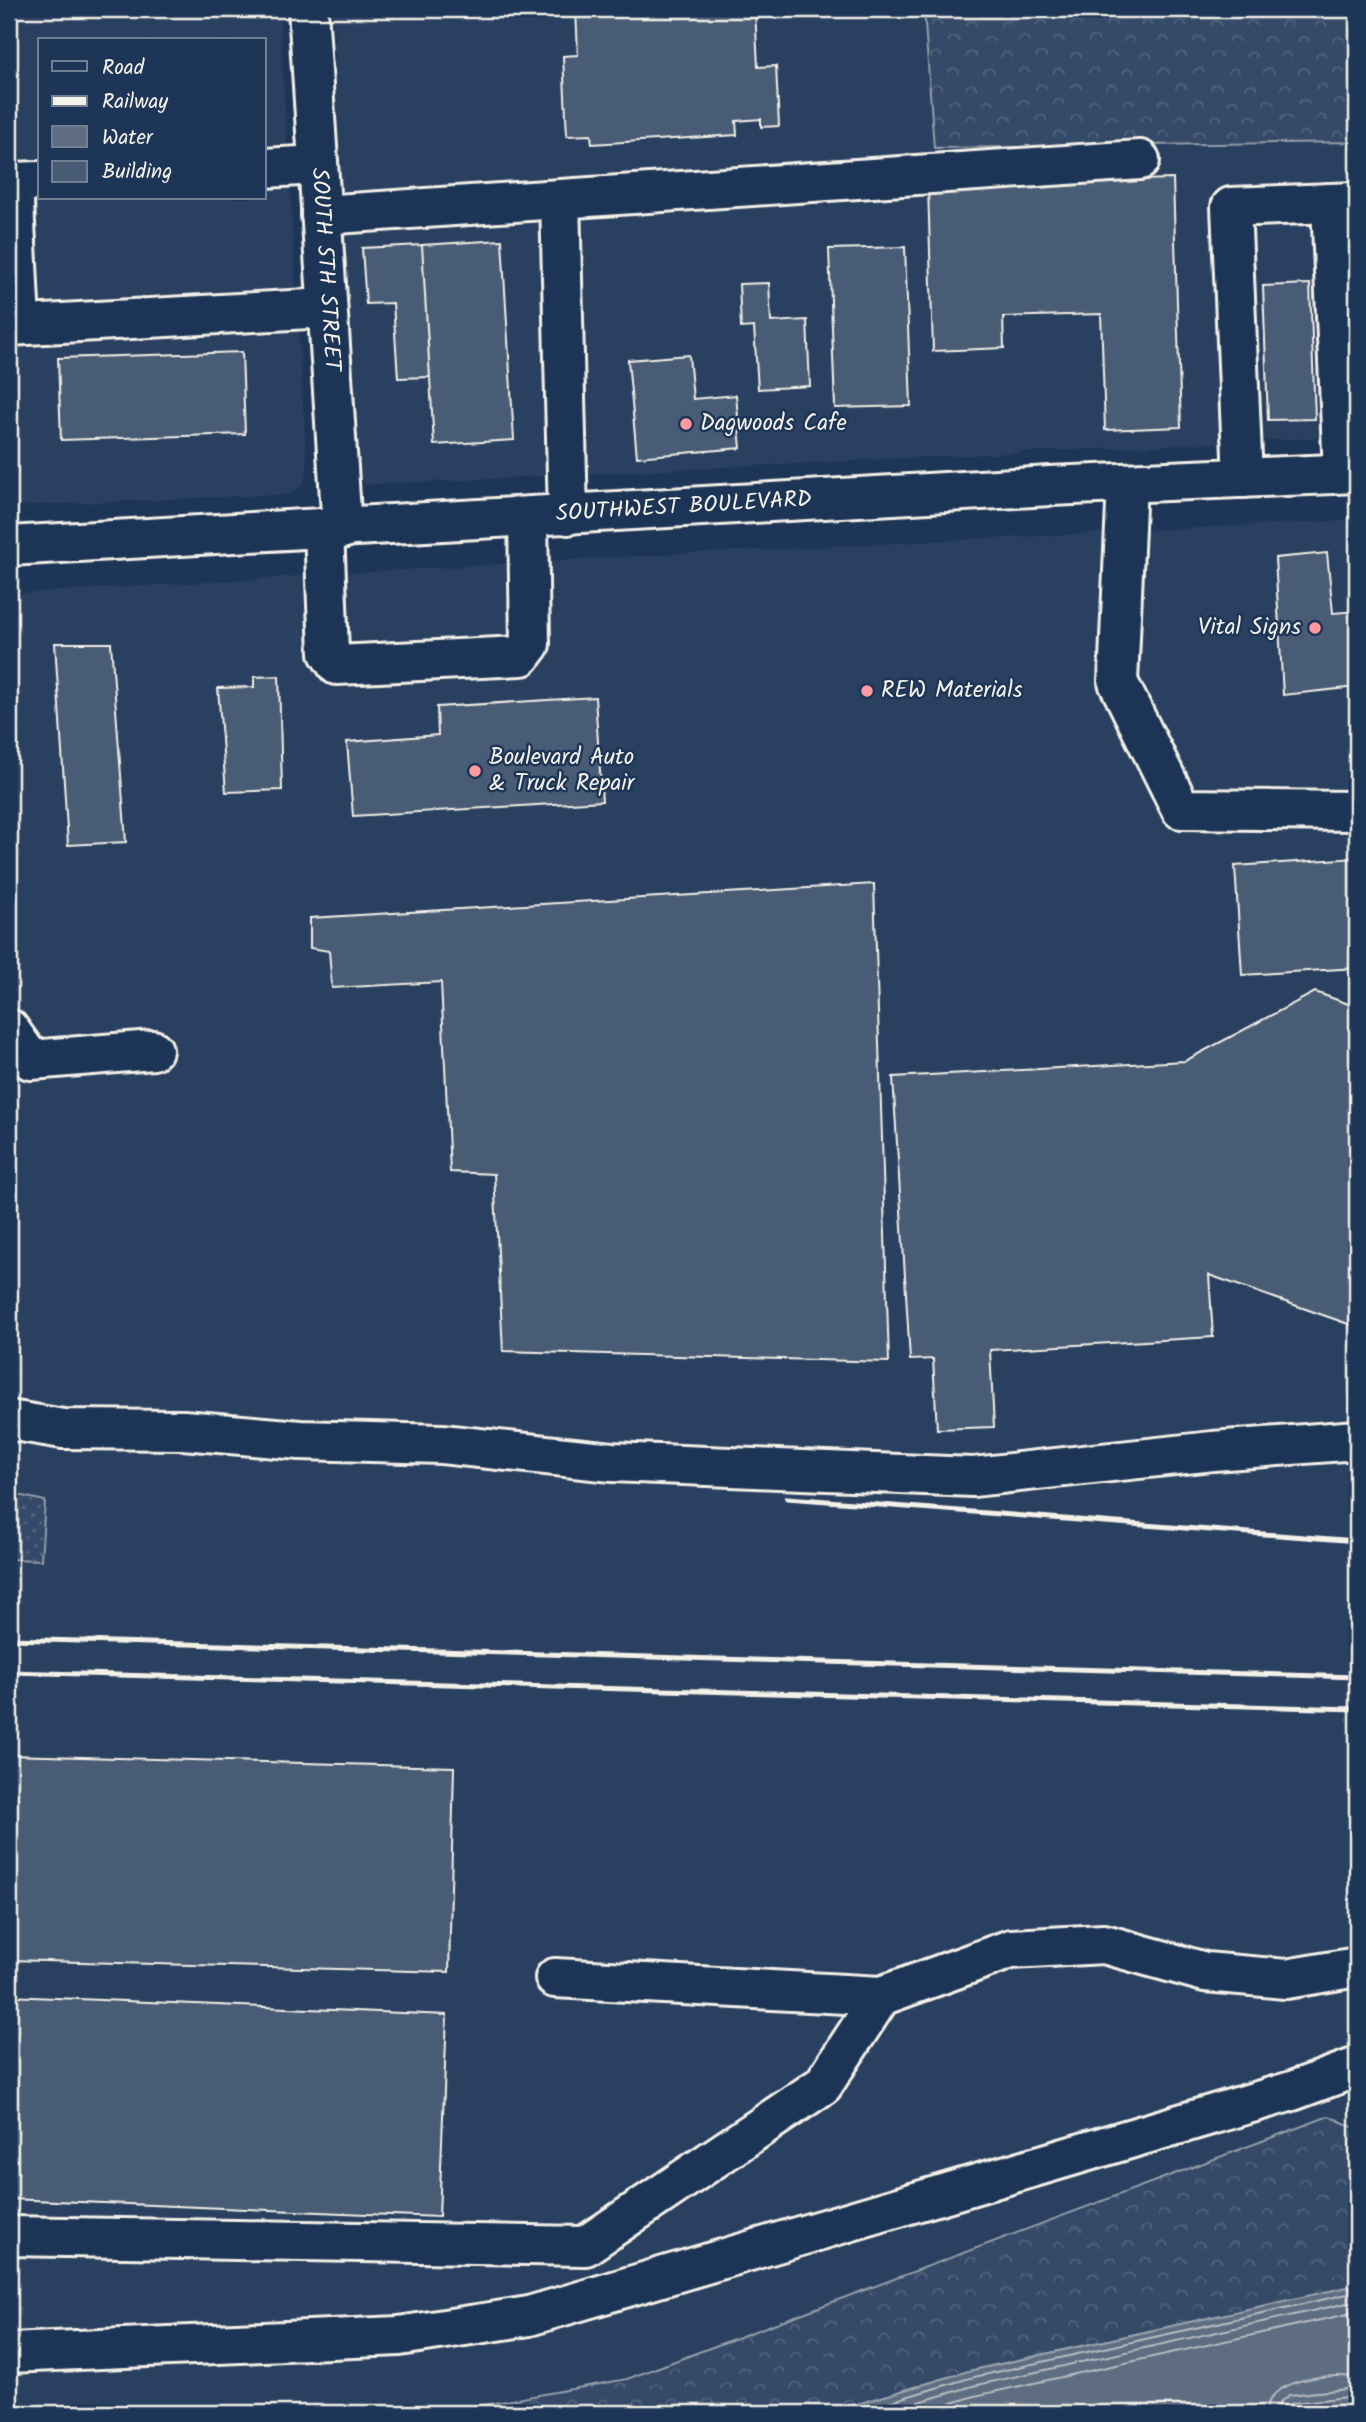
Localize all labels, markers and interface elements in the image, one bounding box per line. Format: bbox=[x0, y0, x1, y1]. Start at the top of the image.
legend bbox=[38, 38, 266, 200]
text: Road bbox=[102, 52, 145, 85]
text: Railway bbox=[102, 86, 168, 119]
text: Water bbox=[102, 122, 154, 155]
text: Building bbox=[102, 156, 172, 189]
street label: SOUTH 5TH STREET bbox=[300, 167, 350, 374]
place label: Dagwoods Cafe bbox=[700, 406, 847, 442]
marker: Dagwoods Cafe bbox=[678, 416, 694, 432]
street label: SOUTHWEST BOULEVARD bbox=[555, 482, 813, 532]
place label: Vital Signs bbox=[1198, 610, 1301, 646]
marker: Vital Signs bbox=[1307, 620, 1323, 636]
place label: REW Materials bbox=[881, 673, 1023, 709]
marker: REW Materials bbox=[859, 683, 875, 699]
place label: Boulevard Auto & Truck Repair bbox=[489, 740, 636, 802]
marker: Boulevard Auto & Truck Repair bbox=[467, 763, 483, 779]

